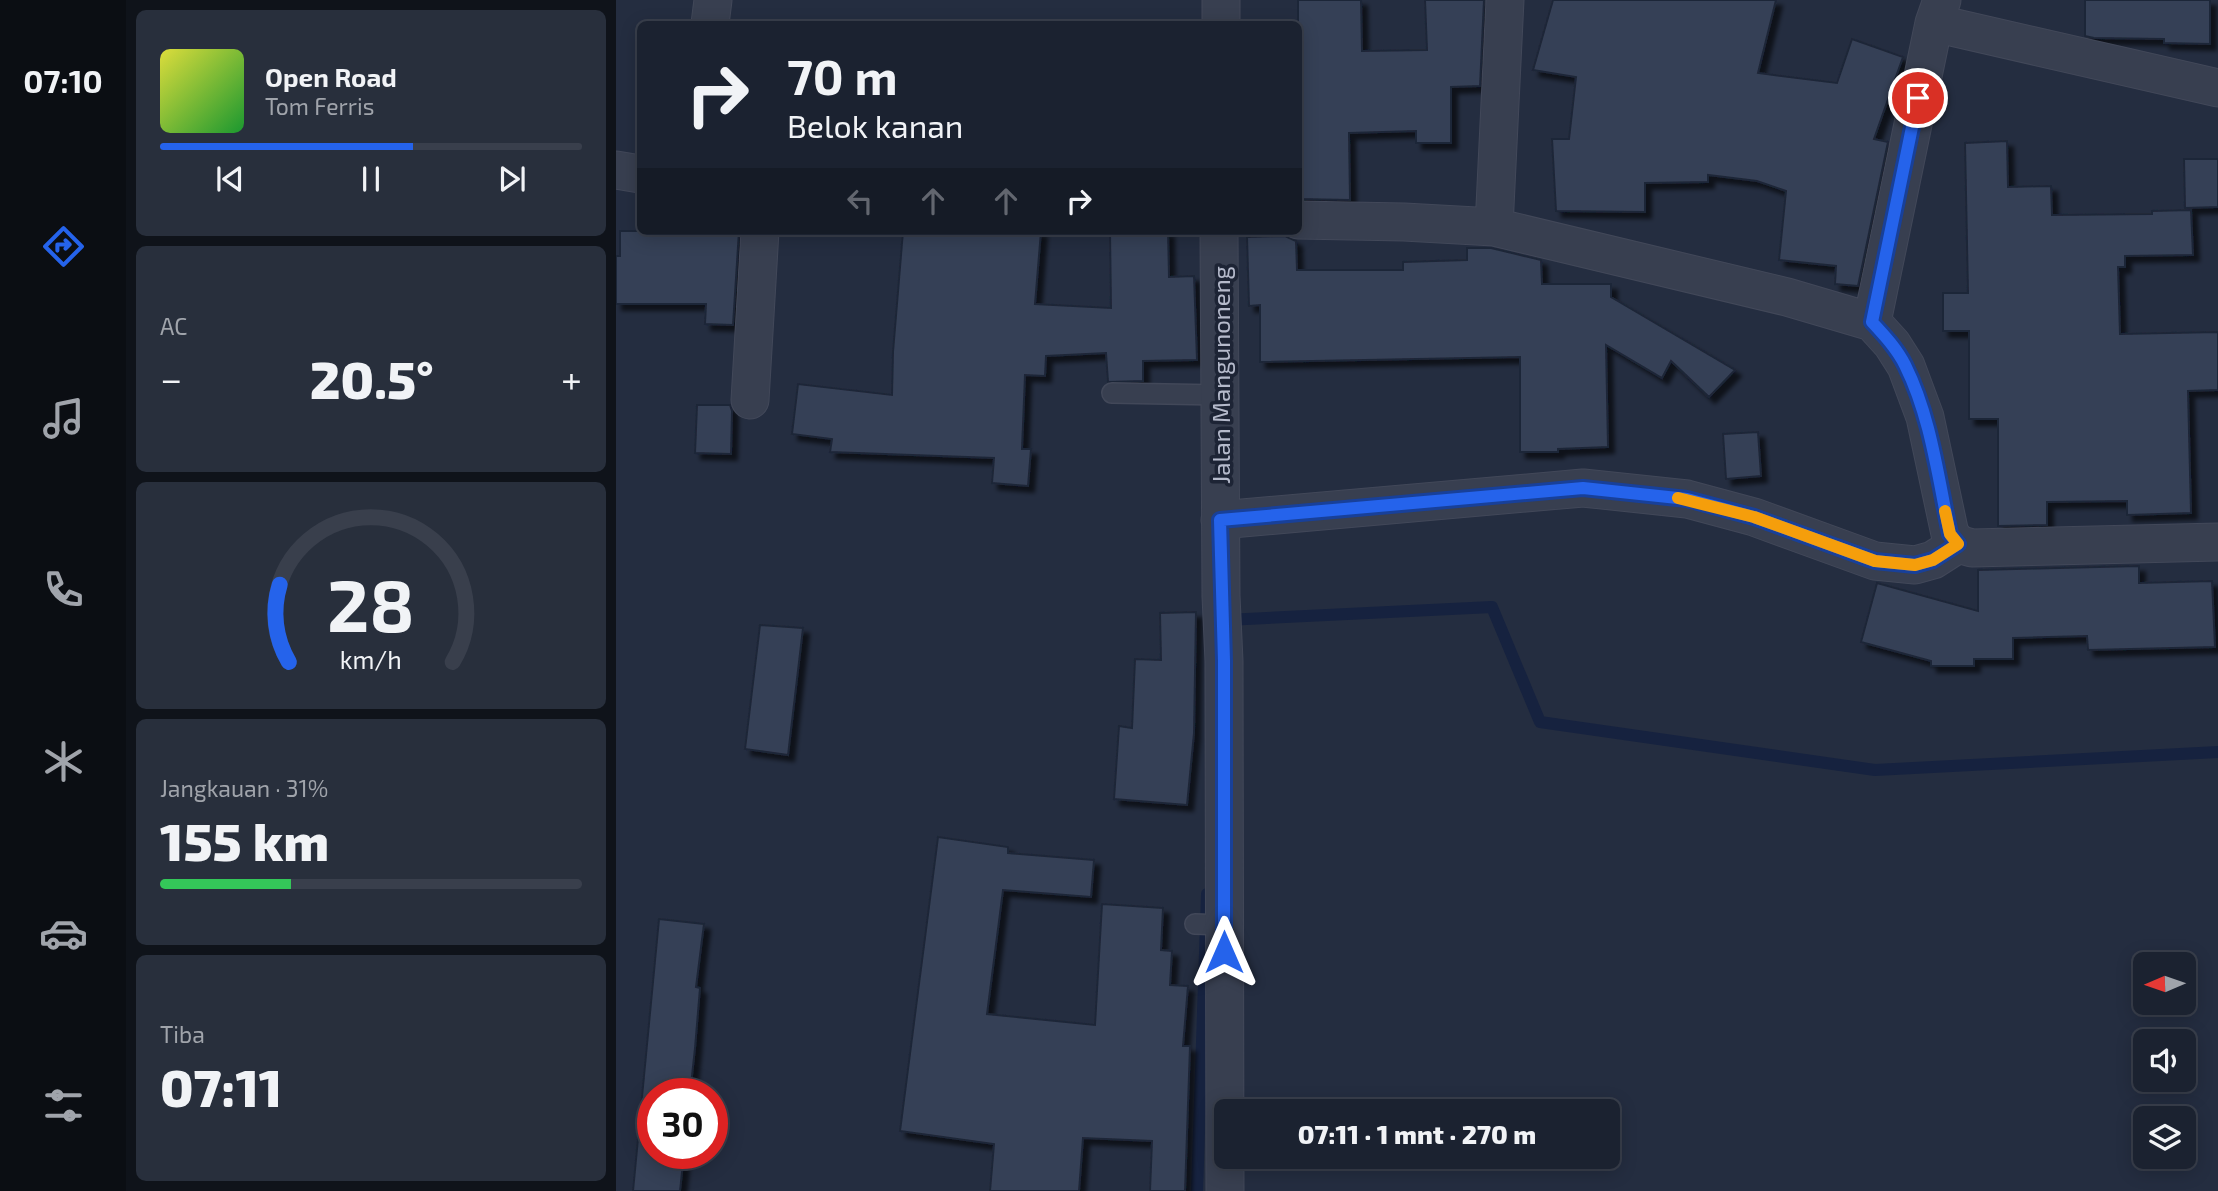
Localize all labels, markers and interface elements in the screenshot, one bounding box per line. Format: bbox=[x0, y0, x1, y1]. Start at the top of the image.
text: 70 m bbox=[787, 46, 898, 105]
icon: right bbox=[672, 49, 763, 140]
text: 07:10 bbox=[23, 61, 103, 99]
text: Open Road bbox=[265, 61, 397, 92]
pin bbox=[1888, 68, 1948, 128]
icon: arrive bbox=[1899, 79, 1937, 117]
text: Tom Ferris bbox=[265, 92, 374, 120]
text: Belok kanan bbox=[787, 106, 963, 144]
icon: previous bbox=[211, 160, 249, 198]
icon: pause bbox=[352, 160, 390, 198]
icon: next bbox=[493, 160, 531, 198]
icon: left bbox=[841, 182, 879, 220]
icon: ahead bbox=[914, 182, 952, 220]
icon: ahead bbox=[987, 182, 1025, 220]
icon: right bbox=[1060, 182, 1098, 220]
icon: directions bbox=[39, 222, 88, 271]
street label: Jalan Mangunoneng bbox=[1206, 266, 1235, 484]
text: AC bbox=[160, 312, 187, 340]
text: 20.5° bbox=[310, 347, 434, 409]
text: − bbox=[160, 355, 182, 401]
text: + bbox=[561, 355, 582, 401]
icon: music bbox=[39, 394, 88, 443]
text: 28 bbox=[327, 559, 415, 647]
icon: phone bbox=[39, 565, 88, 614]
text: km/h bbox=[340, 643, 402, 673]
icon: climate bbox=[39, 737, 88, 786]
text: Jangkauan · 31% bbox=[160, 774, 328, 802]
text: 155 km bbox=[160, 809, 329, 871]
icon: car bbox=[39, 909, 88, 958]
position arrow bbox=[1187, 915, 1261, 989]
north arrow bbox=[2133, 952, 2196, 1015]
map controls bbox=[2133, 952, 2196, 1169]
text: Tiba bbox=[160, 1020, 205, 1048]
button: sound bbox=[2133, 1029, 2196, 1092]
text: 07:11 bbox=[160, 1055, 282, 1117]
speed limit sign: 30 bbox=[637, 1078, 728, 1169]
icon: filters bbox=[39, 1081, 88, 1130]
button: layers bbox=[2133, 1106, 2196, 1169]
text: 07:11 · 1 mnt · 270 m bbox=[1298, 1118, 1536, 1149]

